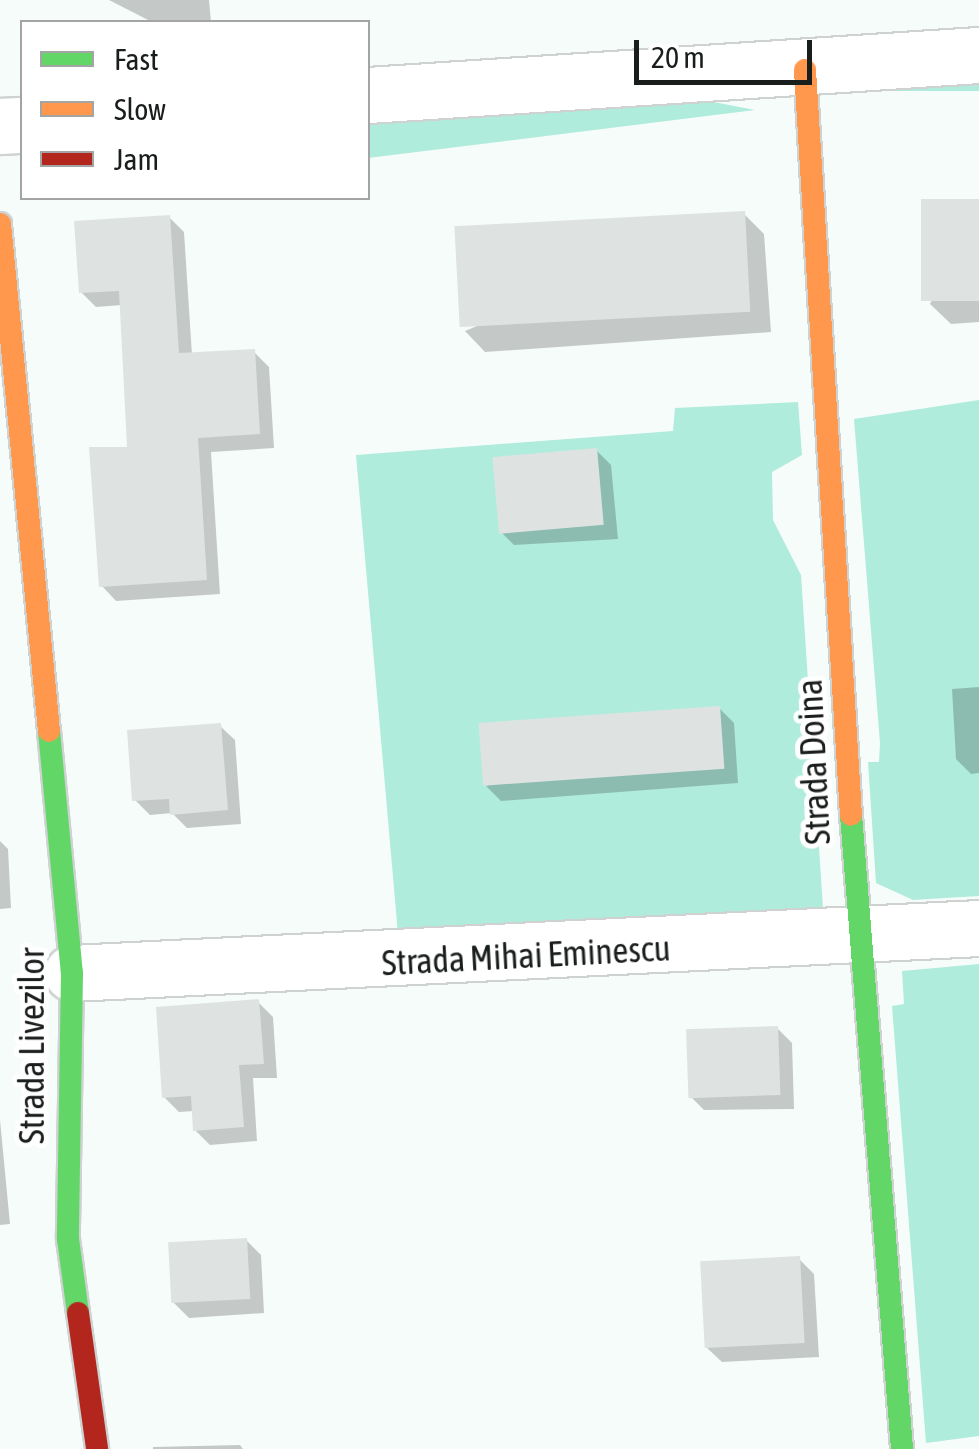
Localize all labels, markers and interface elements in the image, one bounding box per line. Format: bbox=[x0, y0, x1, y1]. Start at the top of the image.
legend bbox=[20, 20, 370, 200]
scale bar bbox=[639, 20, 816, 82]
text: 20 m bbox=[651, 40, 705, 74]
text: Fast bbox=[114, 42, 159, 76]
text: Slow bbox=[114, 92, 166, 126]
text: Jam bbox=[114, 142, 159, 176]
street label: Strada Doina bbox=[788, 678, 838, 846]
street label: Strada Mihai Eminescu bbox=[381, 926, 671, 984]
street label: Strada Livezilor bbox=[10, 948, 52, 1144]

